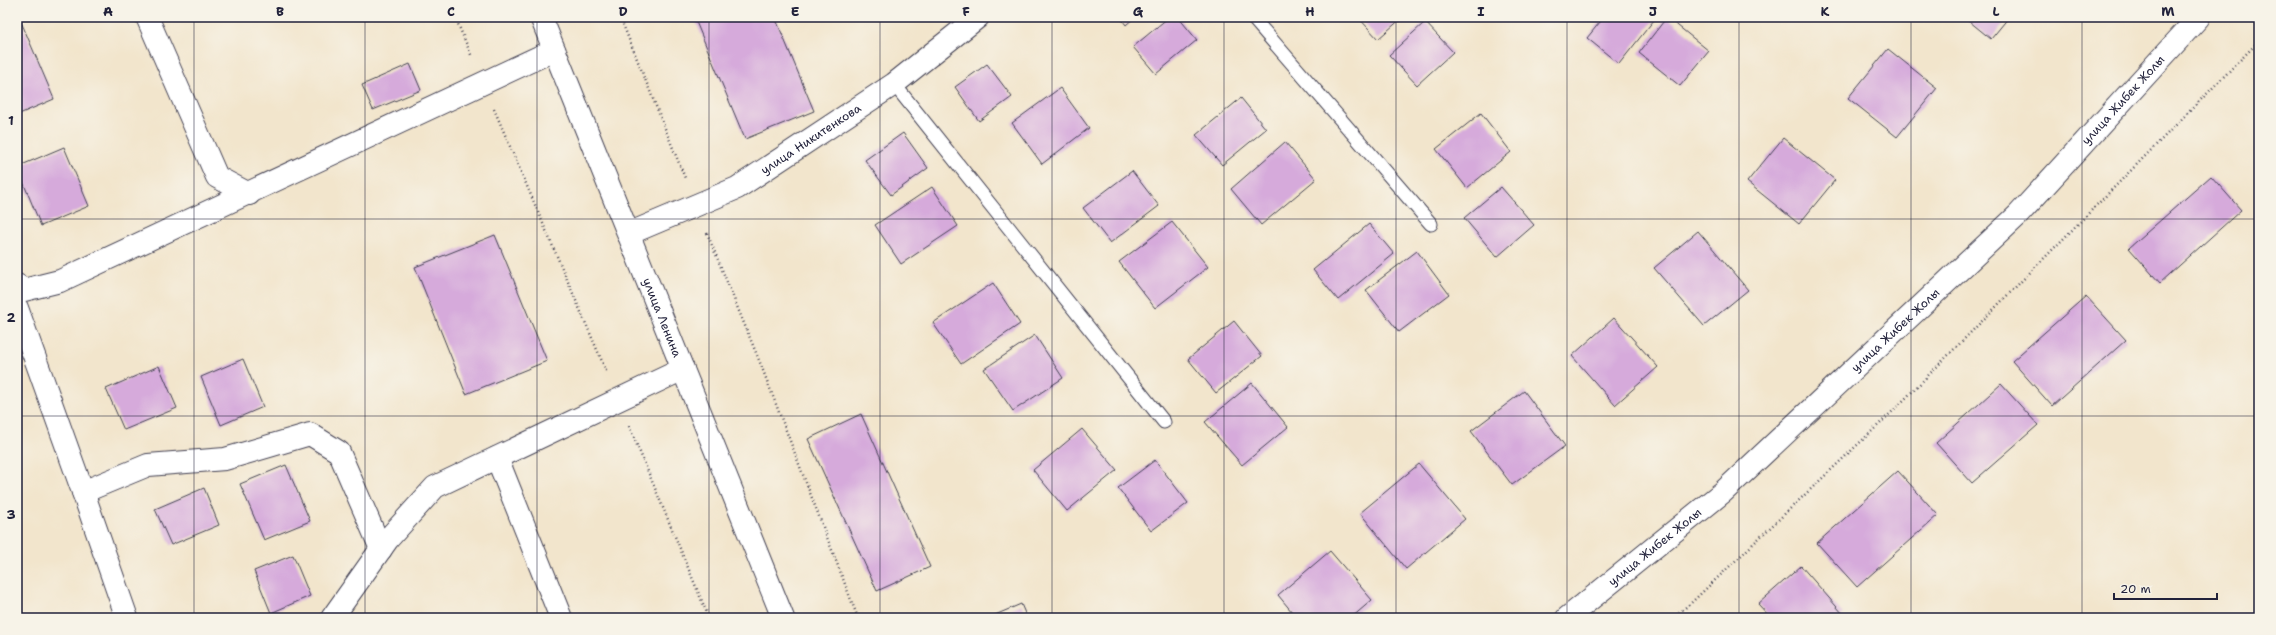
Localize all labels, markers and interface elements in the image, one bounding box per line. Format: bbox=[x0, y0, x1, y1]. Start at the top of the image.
text: A bbox=[103, 3, 113, 20]
text: B bbox=[276, 3, 284, 20]
text: C bbox=[447, 3, 455, 20]
text: D bbox=[618, 3, 628, 20]
text: E bbox=[791, 3, 800, 20]
text: F bbox=[962, 3, 970, 20]
text: G bbox=[1133, 3, 1144, 20]
text: H bbox=[1305, 3, 1315, 20]
text: I bbox=[1477, 3, 1485, 20]
text: J bbox=[1649, 3, 1657, 20]
text: K bbox=[1821, 3, 1830, 20]
text: L bbox=[1992, 3, 2000, 20]
text: M bbox=[2161, 3, 2175, 20]
street label: улица Жибек Жолы bbox=[2078, 52, 2168, 148]
street label: улица Никитенкова bbox=[758, 100, 865, 178]
text: 1 bbox=[8, 112, 14, 129]
street label: улица Ленина bbox=[639, 275, 685, 360]
street label: улица Жибек Жолы bbox=[1848, 285, 1943, 376]
text: 2 bbox=[6, 309, 16, 326]
street label: улица Жибек Жолы bbox=[1605, 504, 1705, 590]
text: 3 bbox=[6, 506, 16, 523]
scale bar bbox=[2114, 575, 2217, 601]
text: 20 m bbox=[2120, 581, 2151, 597]

